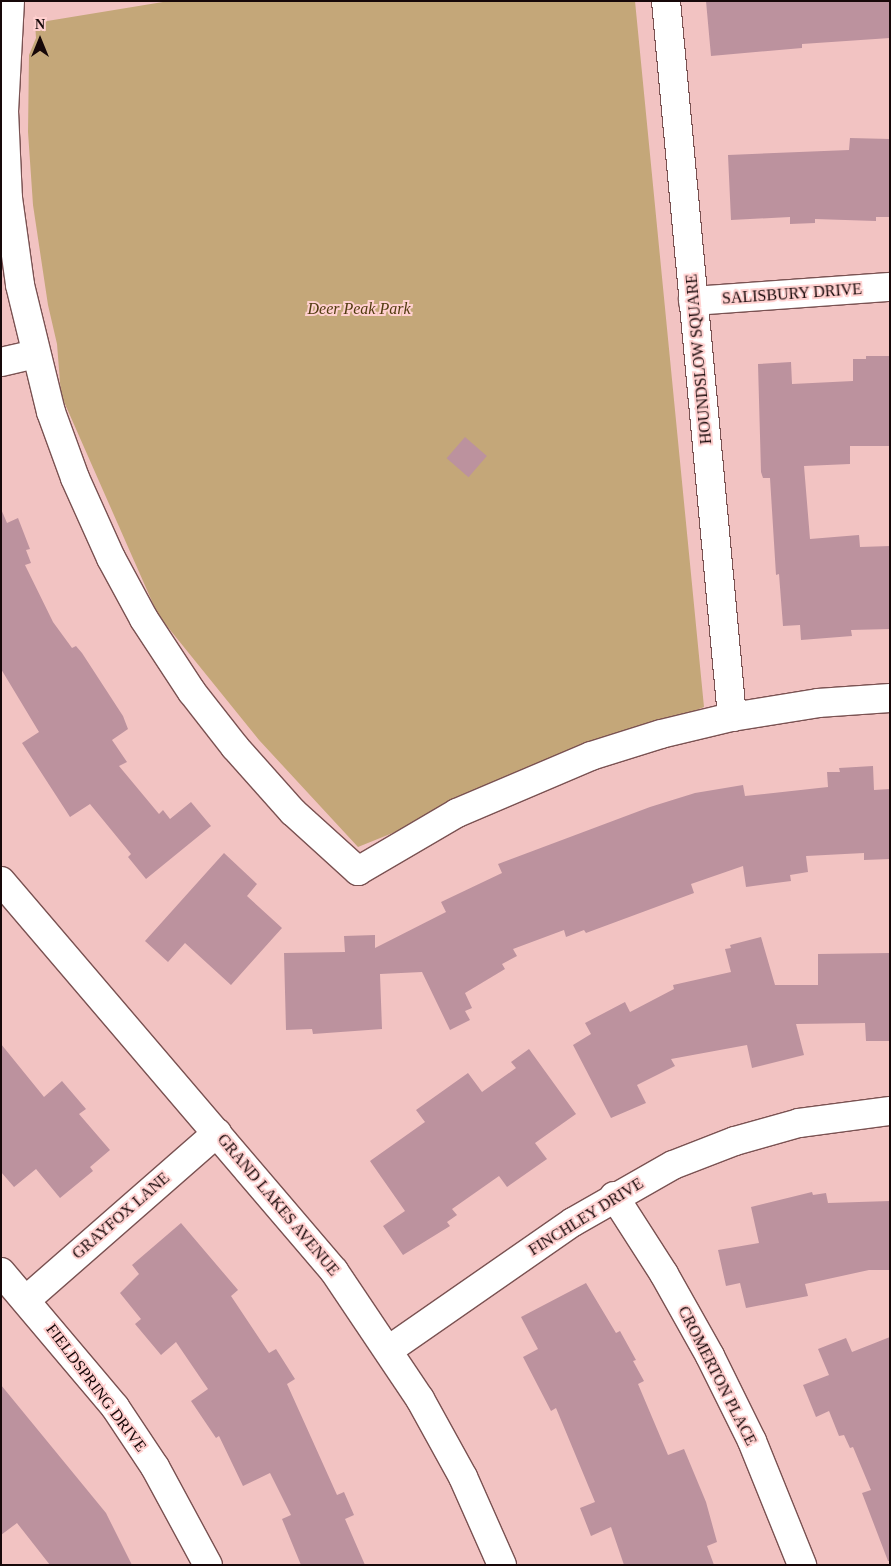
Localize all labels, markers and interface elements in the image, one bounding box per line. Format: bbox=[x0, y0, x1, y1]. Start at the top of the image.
north arrow bbox=[15, 15, 65, 65]
text: N bbox=[35, 17, 45, 32]
street label: HOUNDSLOW SQUARE bbox=[682, 273, 716, 445]
street label: SALISBURY DRIVE bbox=[721, 280, 863, 308]
park label: Deer Peak Park bbox=[307, 299, 411, 319]
street label: GRAND LAKES AVENUE bbox=[213, 1130, 343, 1280]
street label: GRAYFOX LANE bbox=[68, 1169, 174, 1263]
street label: FINCHLEY DRIVE bbox=[525, 1174, 647, 1260]
street label: CROMERTON PLACE bbox=[674, 1303, 760, 1449]
street label: FIELDSPRING DRIVE bbox=[42, 1320, 150, 1456]

